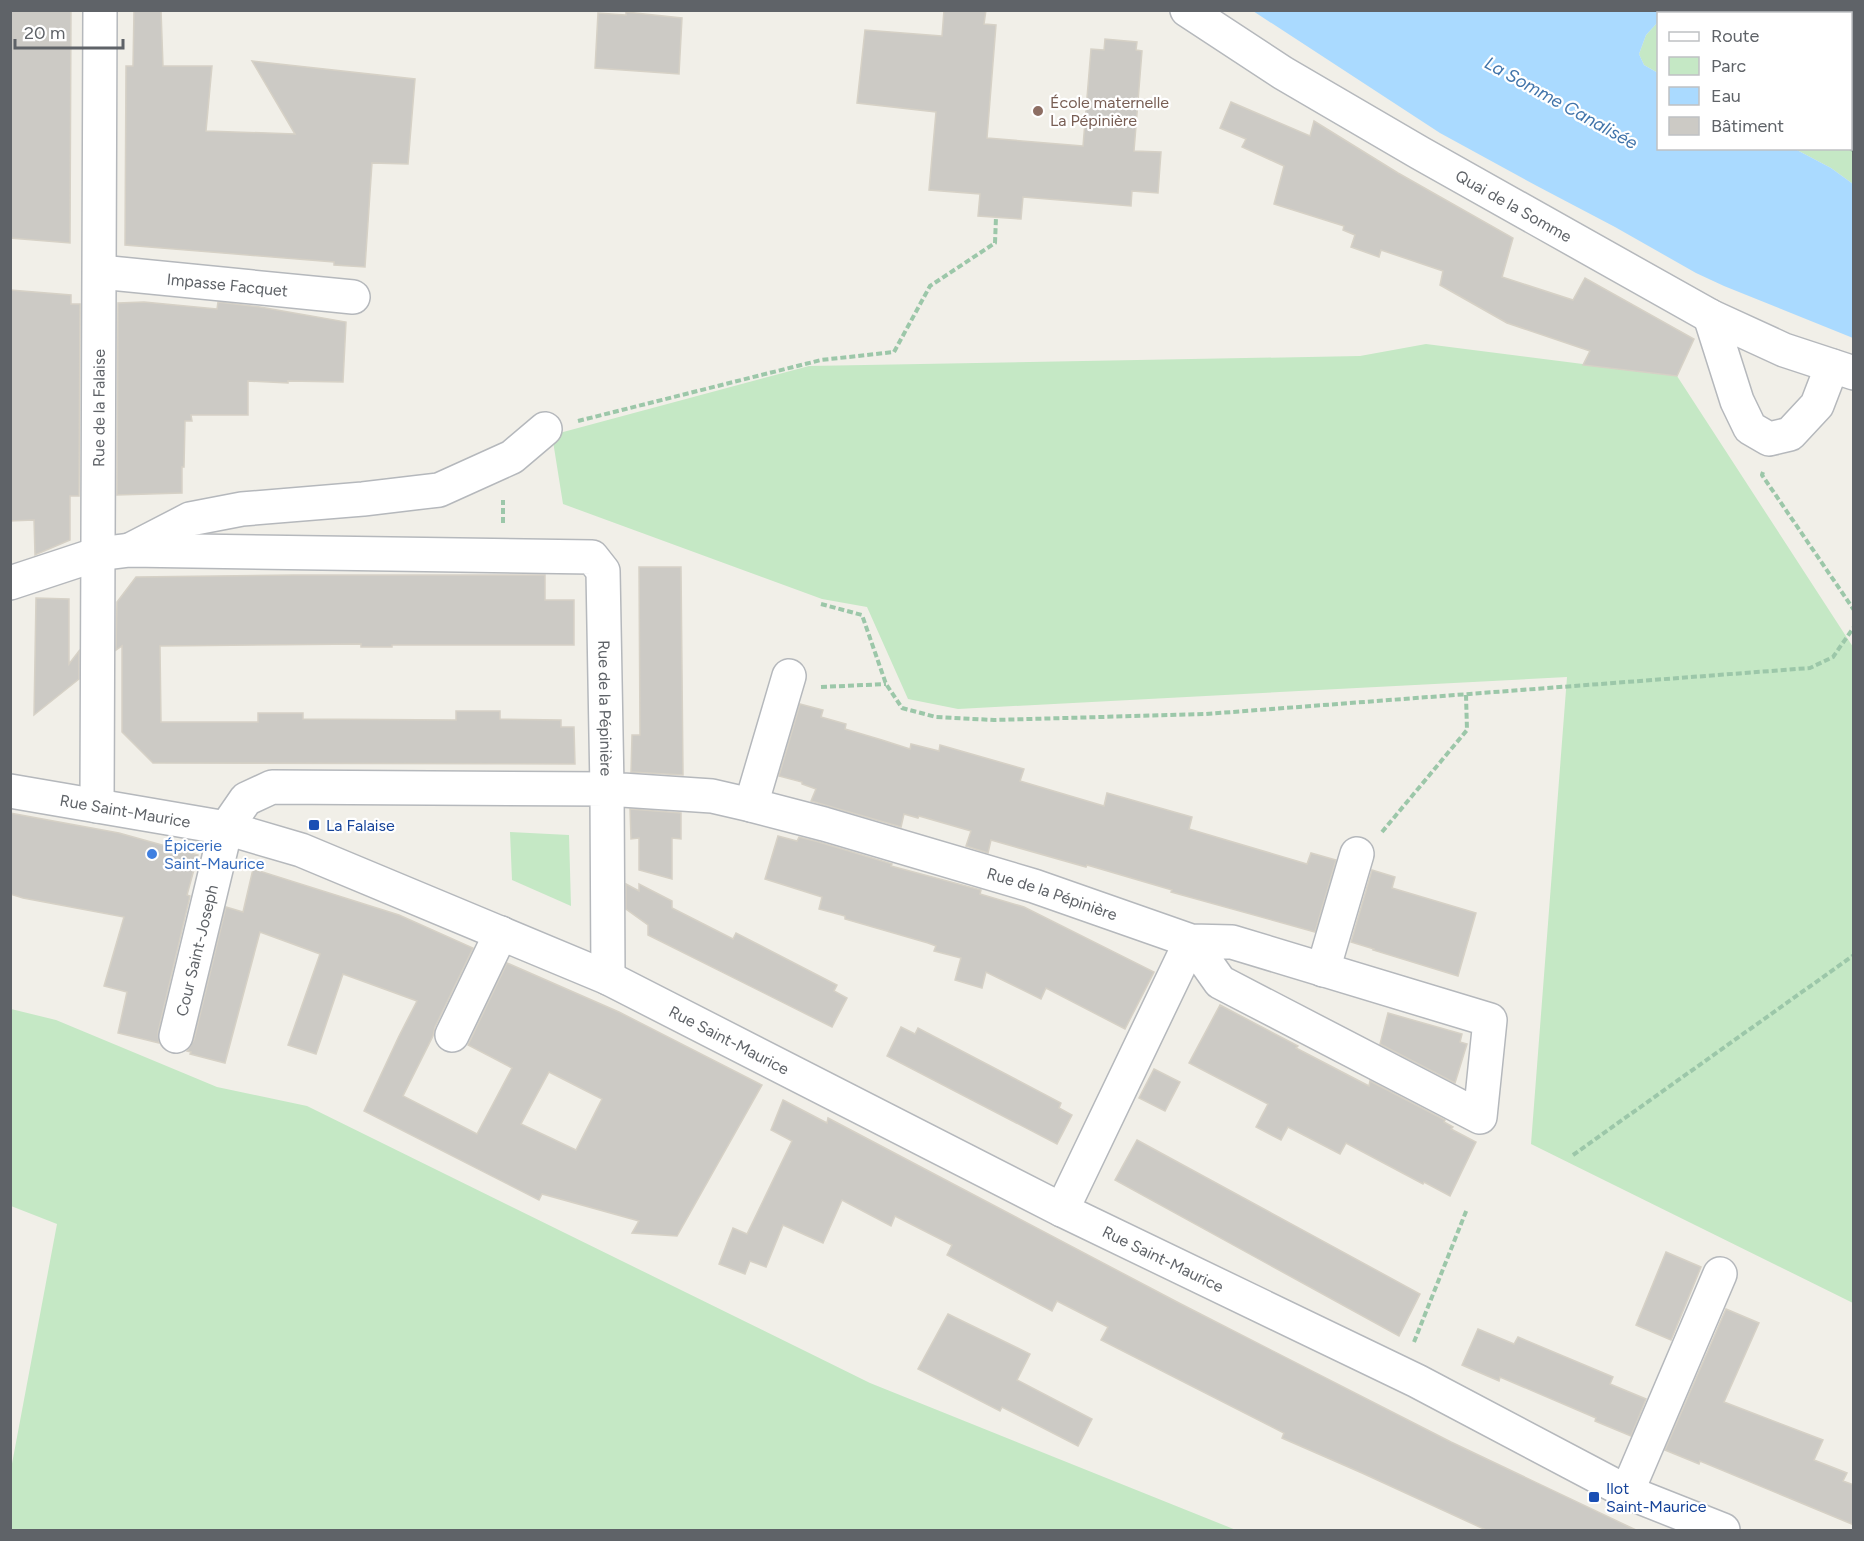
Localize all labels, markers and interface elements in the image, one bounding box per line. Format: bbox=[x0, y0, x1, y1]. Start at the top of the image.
scale bar bbox=[15, 12, 123, 50]
legend bbox=[1657, 12, 1852, 150]
text: 20 m bbox=[24, 22, 65, 44]
text: Route bbox=[1711, 25, 1760, 47]
water label: La Somme Canalisée bbox=[1481, 52, 1641, 154]
text: Parc bbox=[1711, 55, 1747, 77]
text: Eau bbox=[1711, 85, 1741, 107]
place label: École maternelle La Pépinière bbox=[1050, 93, 1169, 130]
marker: École maternelle La Pépinière bbox=[1031, 104, 1045, 118]
text: Bâtiment bbox=[1711, 115, 1784, 137]
street label: Quai de la Somme bbox=[1452, 166, 1575, 246]
street label: Impasse Facquet bbox=[166, 270, 289, 301]
street label: Rue de la Falaise bbox=[89, 349, 109, 467]
street label: Rue de la Pépinière bbox=[594, 640, 616, 777]
street label: Rue Saint-Maurice bbox=[58, 791, 192, 832]
place label: La Falaise bbox=[326, 816, 395, 835]
marker: La Falaise bbox=[307, 818, 321, 832]
place label: Épicerie Saint-Maurice bbox=[164, 836, 265, 873]
marker: Épicerie Saint-Maurice bbox=[145, 847, 159, 861]
street label: Rue de la Pépinière bbox=[985, 864, 1120, 924]
street label: Cour Saint-Joseph bbox=[172, 883, 222, 1018]
street label: Rue Saint-Maurice bbox=[666, 1002, 792, 1079]
street label: Rue Saint-Maurice bbox=[1099, 1222, 1227, 1297]
place label: Ilot Saint-Maurice bbox=[1606, 1479, 1707, 1516]
marker: Ilot Saint-Maurice bbox=[1587, 1490, 1601, 1504]

